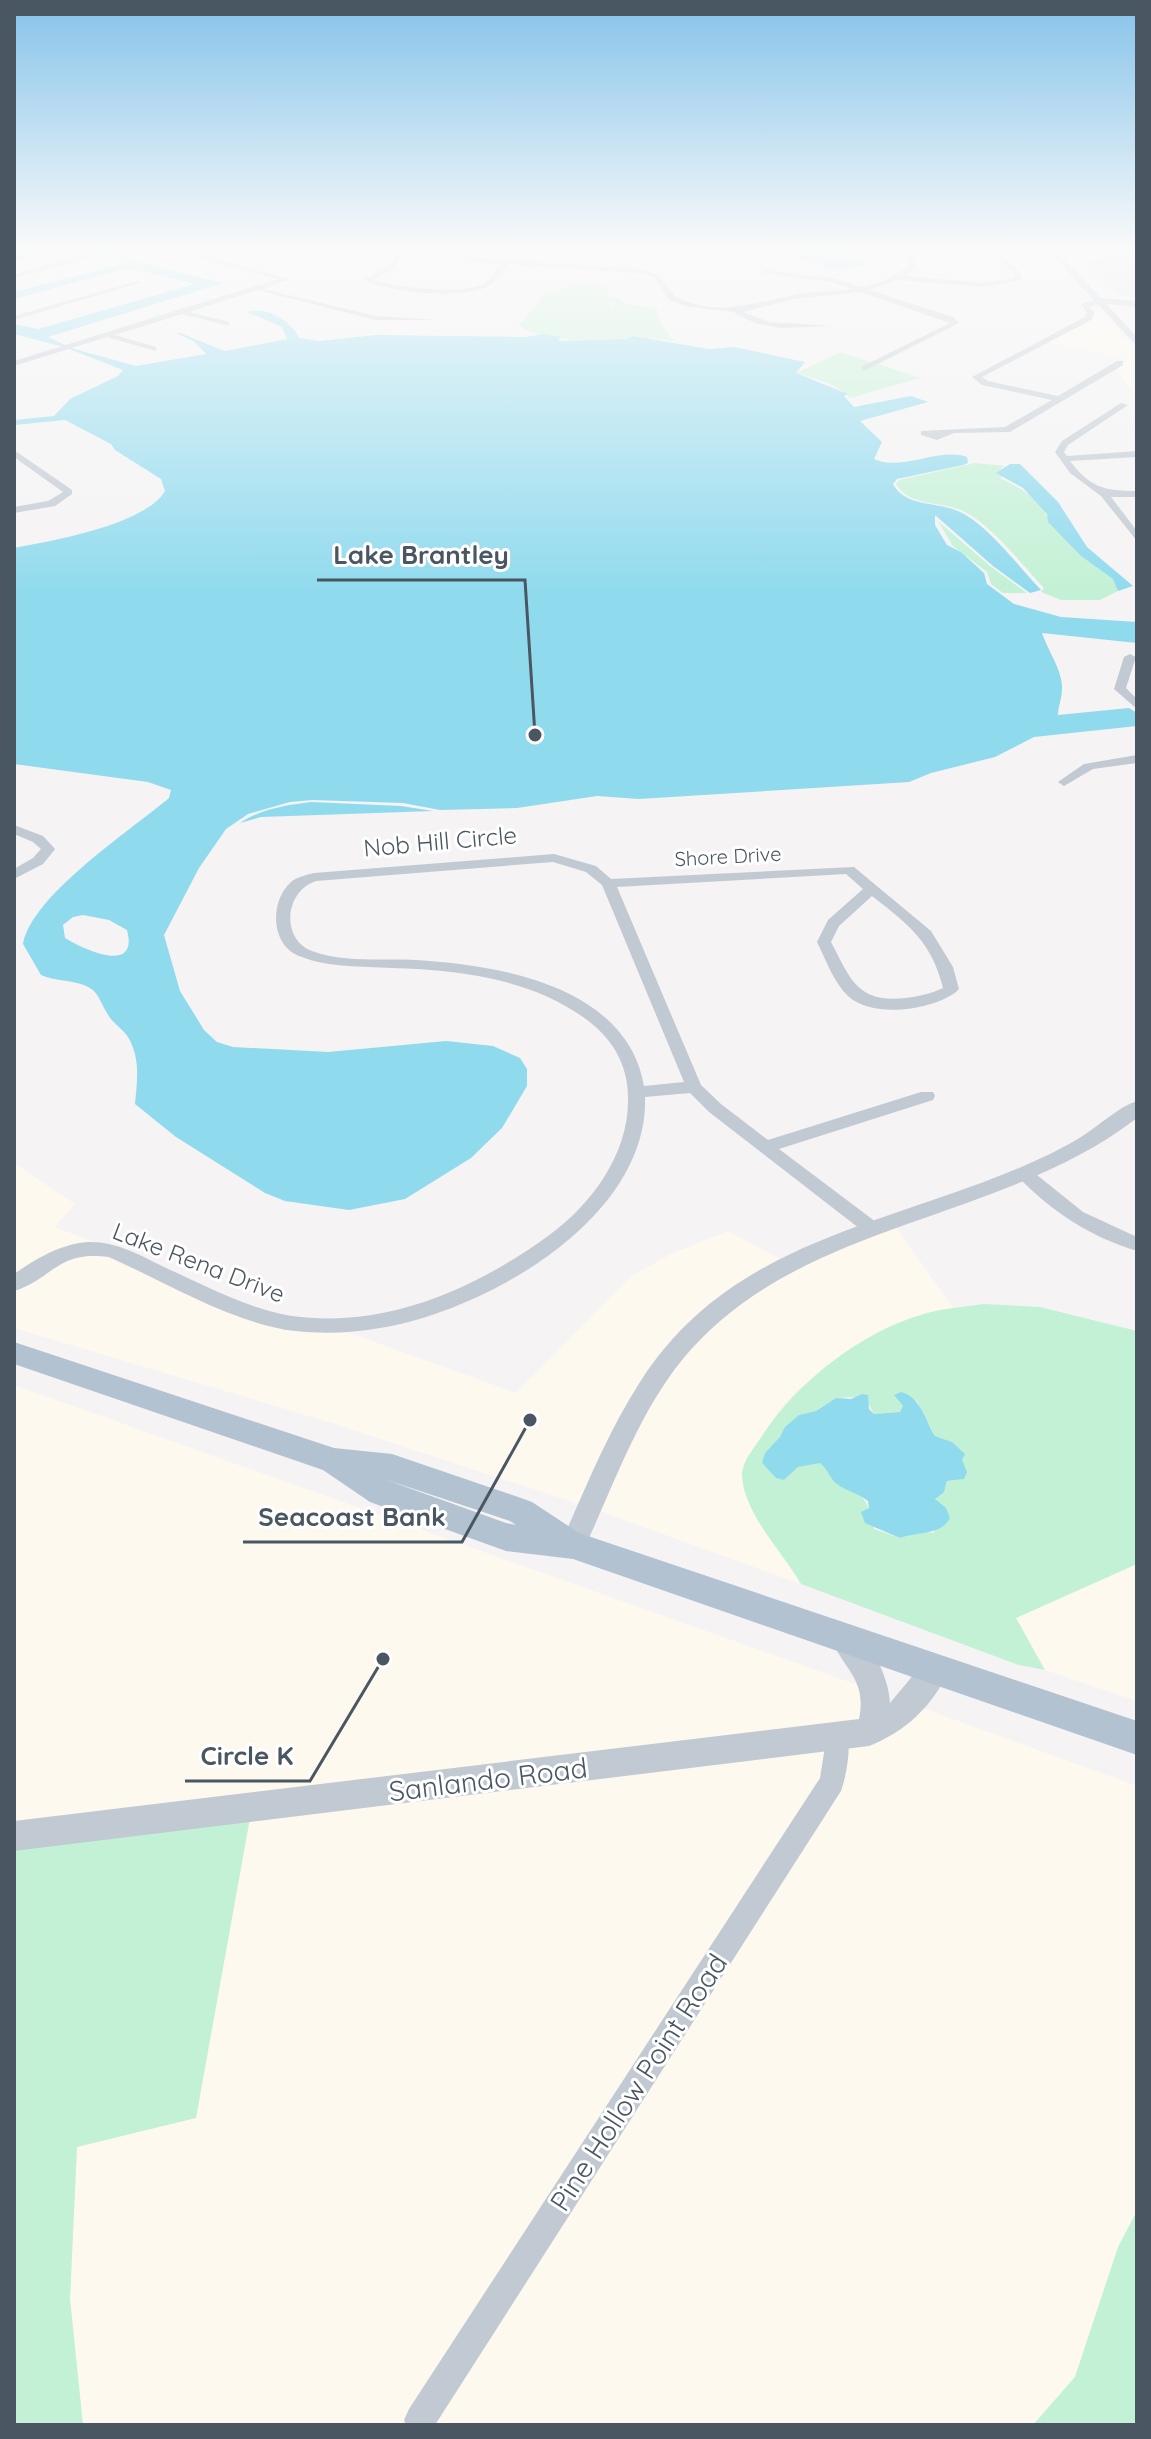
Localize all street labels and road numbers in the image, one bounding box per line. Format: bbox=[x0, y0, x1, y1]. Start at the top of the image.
street label: Nob Hill Circle bbox=[362, 819, 518, 863]
street label: Shore Drive bbox=[674, 841, 782, 871]
street label: Lake Rena Drive bbox=[109, 1215, 289, 1309]
street label: Sanlando Road bbox=[387, 1749, 589, 1809]
street label: Pine Hollow Point Road bbox=[542, 1947, 734, 2217]

